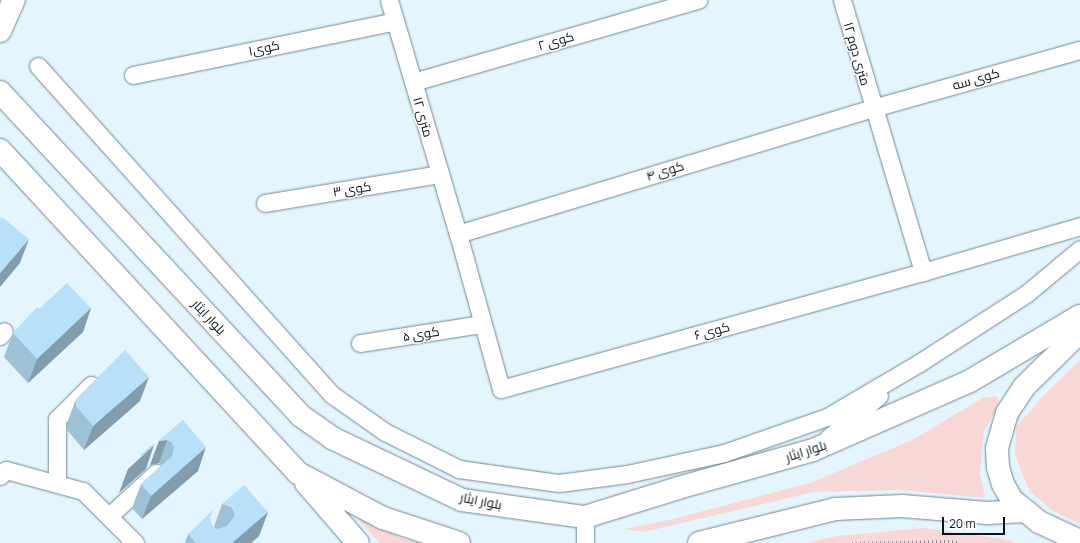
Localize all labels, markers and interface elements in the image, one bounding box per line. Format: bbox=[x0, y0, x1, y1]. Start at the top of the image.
street label: ۱۲ متری دوم bbox=[841, 20, 873, 88]
street label: کوی ۲ bbox=[536, 28, 576, 54]
street label: کوی۱ bbox=[247, 37, 281, 59]
street label: کوی سه bbox=[951, 65, 1001, 93]
street label: ۱۲ متری bbox=[410, 95, 436, 139]
street label: کوی ۴ bbox=[644, 158, 686, 184]
street label: کوی ۳ bbox=[332, 178, 372, 200]
street label: بلوار ایثار bbox=[189, 296, 229, 338]
street label: کوی ۶ bbox=[693, 319, 731, 343]
street label: کوی ۵ bbox=[402, 323, 440, 345]
street label: بلوار ایثار bbox=[783, 437, 829, 465]
street label: بلوار ایثار bbox=[459, 489, 503, 513]
scale bar bbox=[944, 509, 1007, 535]
text: 20 m bbox=[949, 515, 976, 532]

